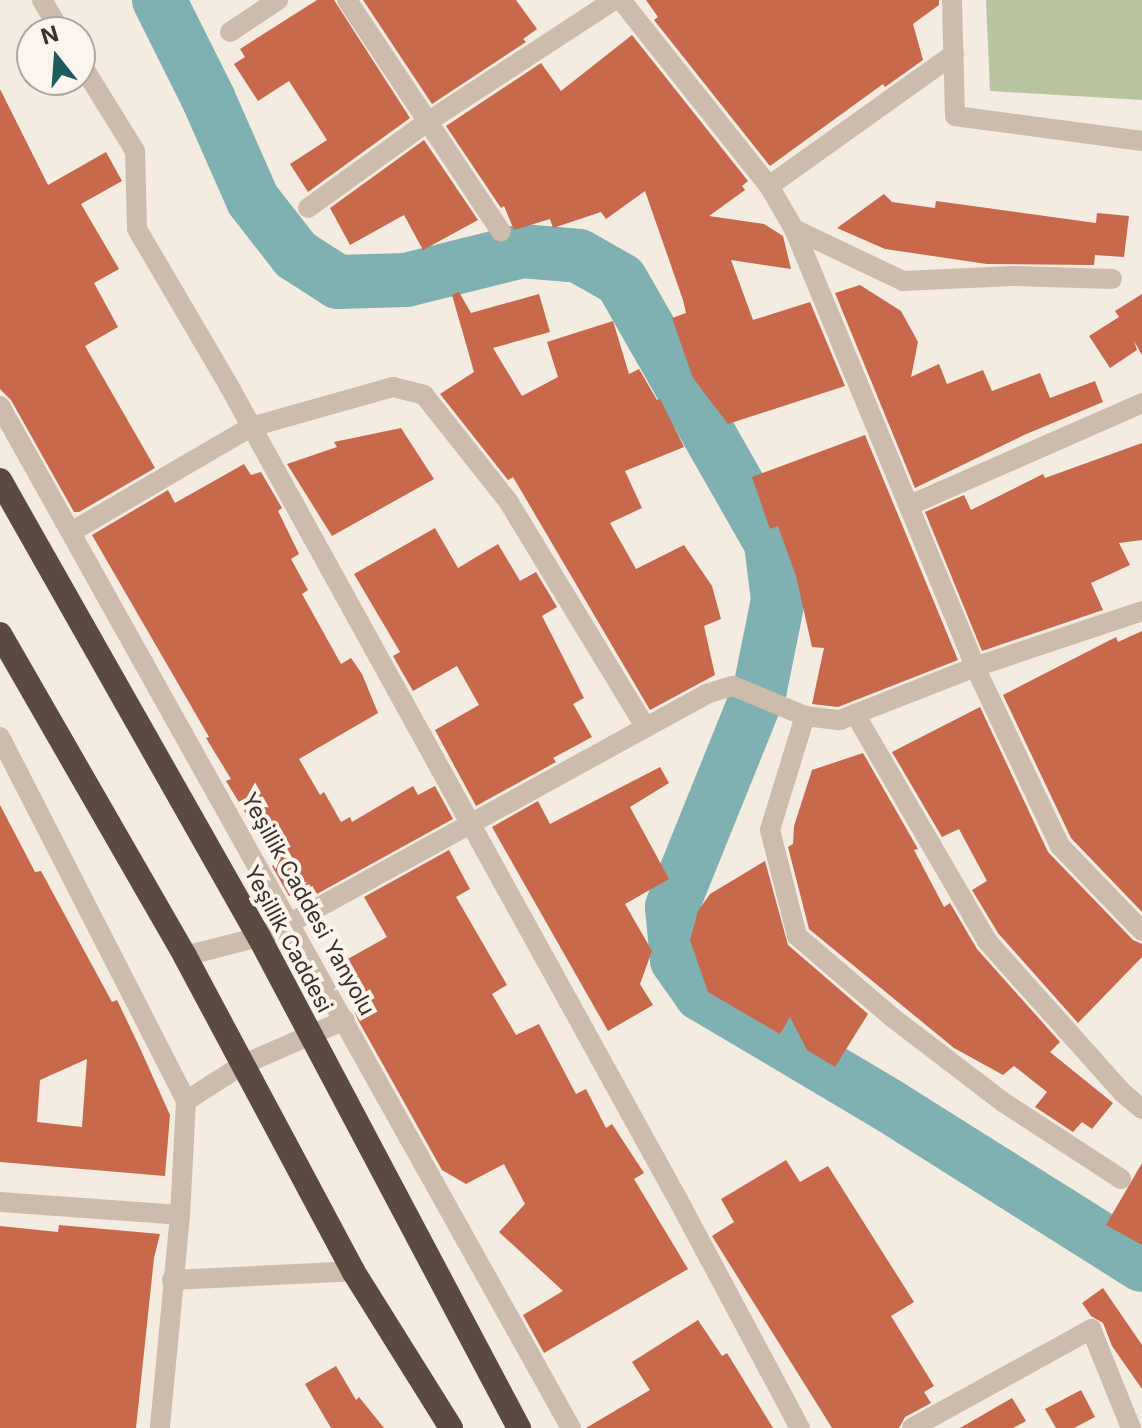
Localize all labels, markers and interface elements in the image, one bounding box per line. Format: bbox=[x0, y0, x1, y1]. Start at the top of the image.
north arrow bbox=[16, 16, 96, 96]
text: N bbox=[38, 20, 61, 50]
street label: Yeşillik Caddesi Yanyolu bbox=[236, 788, 380, 1020]
street label: Yeşillik Caddesi bbox=[238, 861, 338, 1017]

